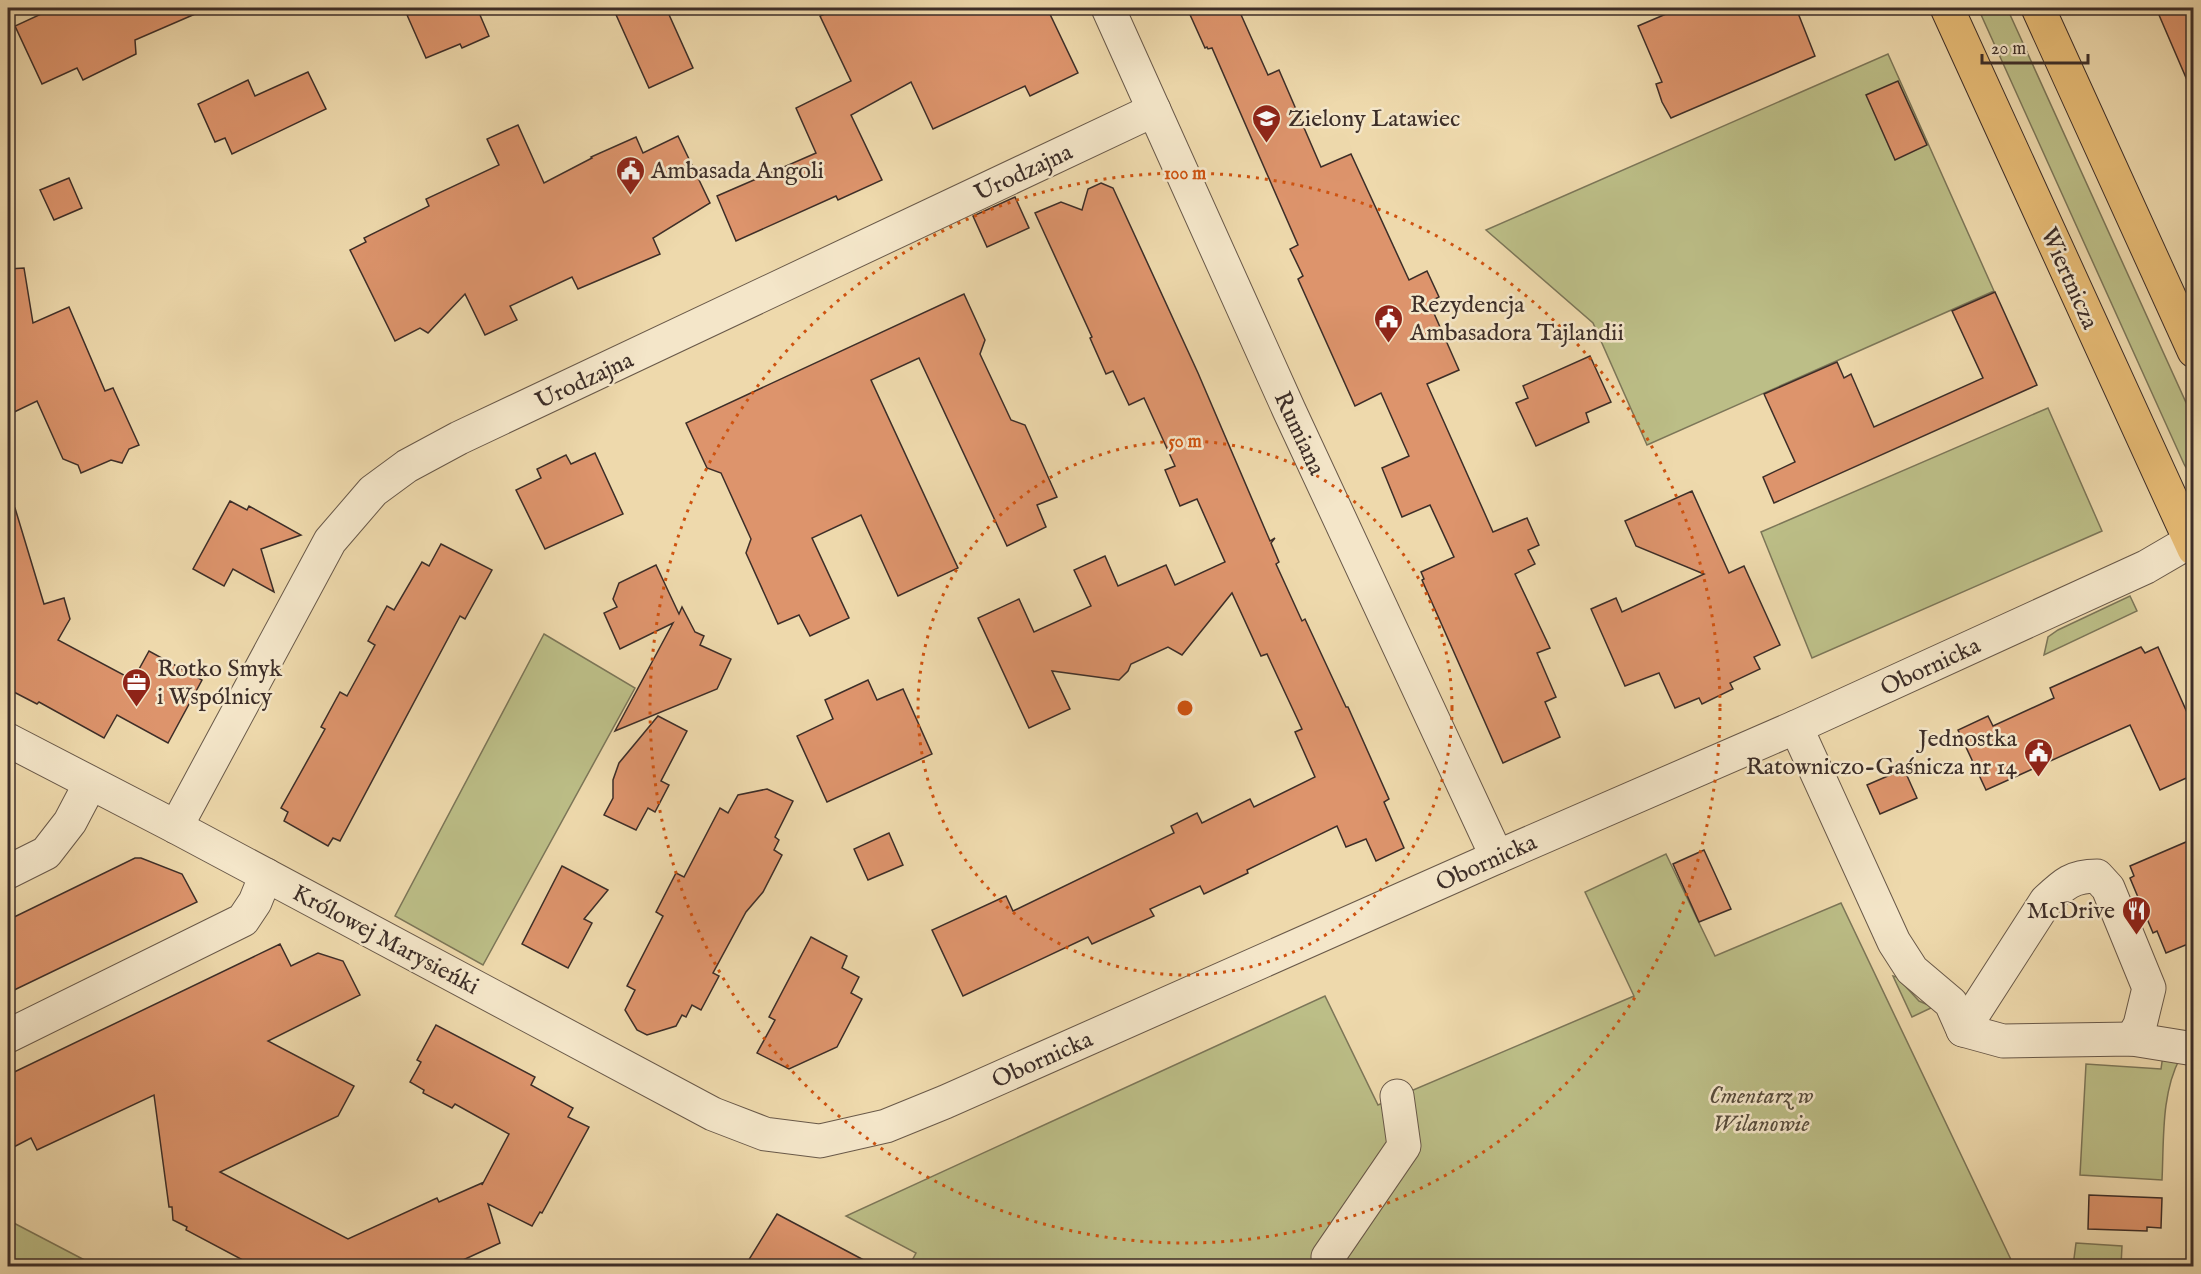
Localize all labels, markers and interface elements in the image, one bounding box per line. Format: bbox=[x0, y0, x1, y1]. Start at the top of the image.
scale bar bbox=[1982, 27, 2088, 65]
text: 20 m bbox=[1991, 38, 2026, 61]
school or university icon: Zielony Latawiec bbox=[1251, 102, 1283, 144]
place label: Zielony Latawiec bbox=[1288, 104, 1460, 135]
street label: Urodzajna bbox=[970, 137, 1078, 210]
public building icon: Ambasada Angoli bbox=[614, 154, 646, 196]
place label: Ambasada Angoli bbox=[650, 156, 824, 187]
text: 100 m bbox=[1164, 163, 1206, 186]
street label: Wiertnicza bbox=[2032, 223, 2105, 335]
place label: Rezydencja Ambasadora Tajlandii bbox=[1409, 290, 1624, 349]
public building icon: Rezydencja Ambasadora Tajlandii bbox=[1373, 302, 1405, 344]
street label: Urodzajna bbox=[531, 345, 639, 418]
street label: Rumiana bbox=[1266, 387, 1332, 481]
text: 50 m bbox=[1168, 431, 1202, 454]
street label: Obornicka bbox=[1876, 630, 1986, 704]
place label: Rotko Smyk i Wspólnicy bbox=[157, 654, 282, 713]
office icon: Rotko Smyk i Wspólnicy bbox=[120, 666, 152, 708]
centre of rings bbox=[1175, 698, 1195, 718]
place label: Jednostka Ratowniczo-Gaśnicza nr 14 bbox=[1746, 724, 2018, 783]
public building icon: Jednostka Ratowniczo-Gaśnicza nr 14 bbox=[2022, 736, 2054, 778]
street label: Obornicka bbox=[1431, 827, 1542, 899]
street label: Królowej Marysieńki bbox=[287, 878, 484, 1003]
restaurant icon: McDrive bbox=[2120, 894, 2152, 936]
place label: McDrive bbox=[2027, 896, 2115, 927]
street label: Obornicka bbox=[987, 1024, 1098, 1096]
park label: Cmentarz w Wilanowie bbox=[1709, 1081, 1814, 1140]

